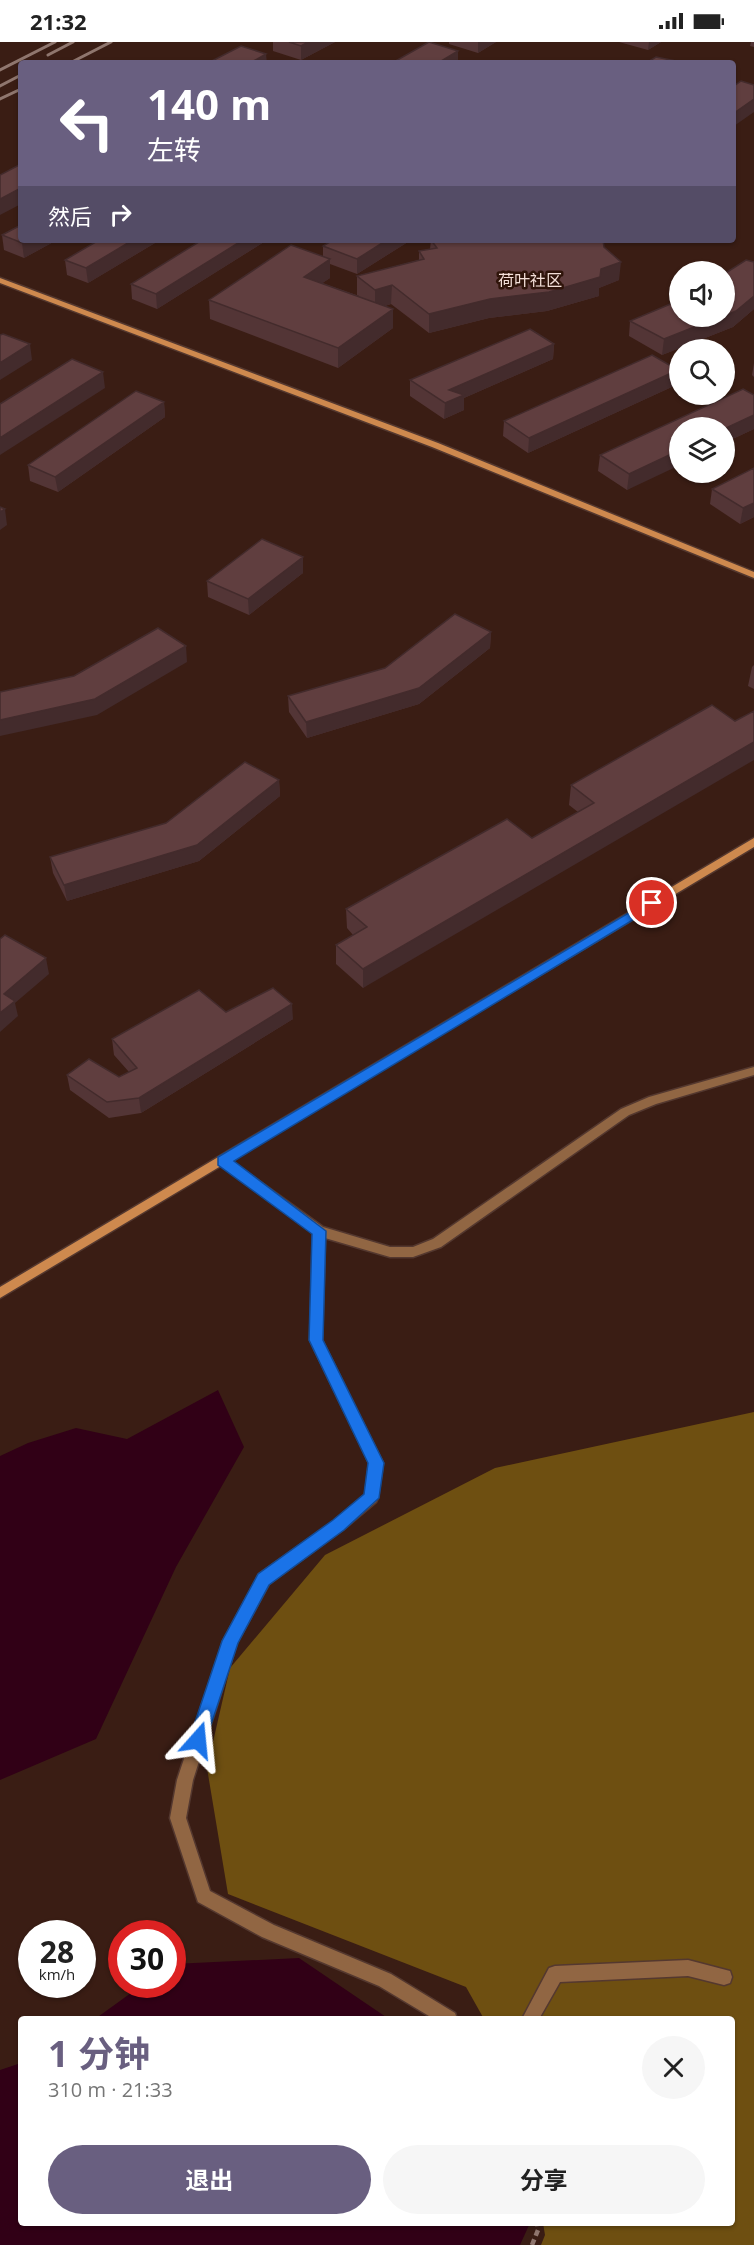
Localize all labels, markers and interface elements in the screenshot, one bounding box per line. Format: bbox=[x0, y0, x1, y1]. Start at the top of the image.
text: 21:32 bbox=[30, 6, 87, 36]
text: 140 m bbox=[147, 75, 271, 132]
icon: left bbox=[48, 84, 126, 162]
text: 左转 bbox=[147, 131, 201, 168]
icon: right bbox=[104, 198, 137, 231]
text: 然后 bbox=[48, 201, 92, 231]
map controls bbox=[669, 261, 735, 483]
button: sound bbox=[669, 261, 735, 327]
district label: 荷叶社区 bbox=[498, 269, 562, 291]
button: search bbox=[669, 339, 735, 405]
button: layers bbox=[669, 417, 735, 483]
pin bbox=[626, 877, 677, 928]
icon: arrive bbox=[635, 886, 668, 919]
position arrow bbox=[166, 1708, 230, 1772]
speed limit sign: 30 bbox=[108, 1920, 186, 1998]
text: 28 bbox=[40, 1931, 74, 1972]
text: km/h bbox=[39, 1964, 75, 1984]
text: 1 分钟 bbox=[48, 2029, 150, 2078]
button: close bbox=[642, 2036, 705, 2099]
text: 310 m · 21:33 bbox=[48, 2076, 173, 2103]
button: 退出 bbox=[48, 2145, 371, 2214]
button: 分享 bbox=[383, 2145, 705, 2214]

